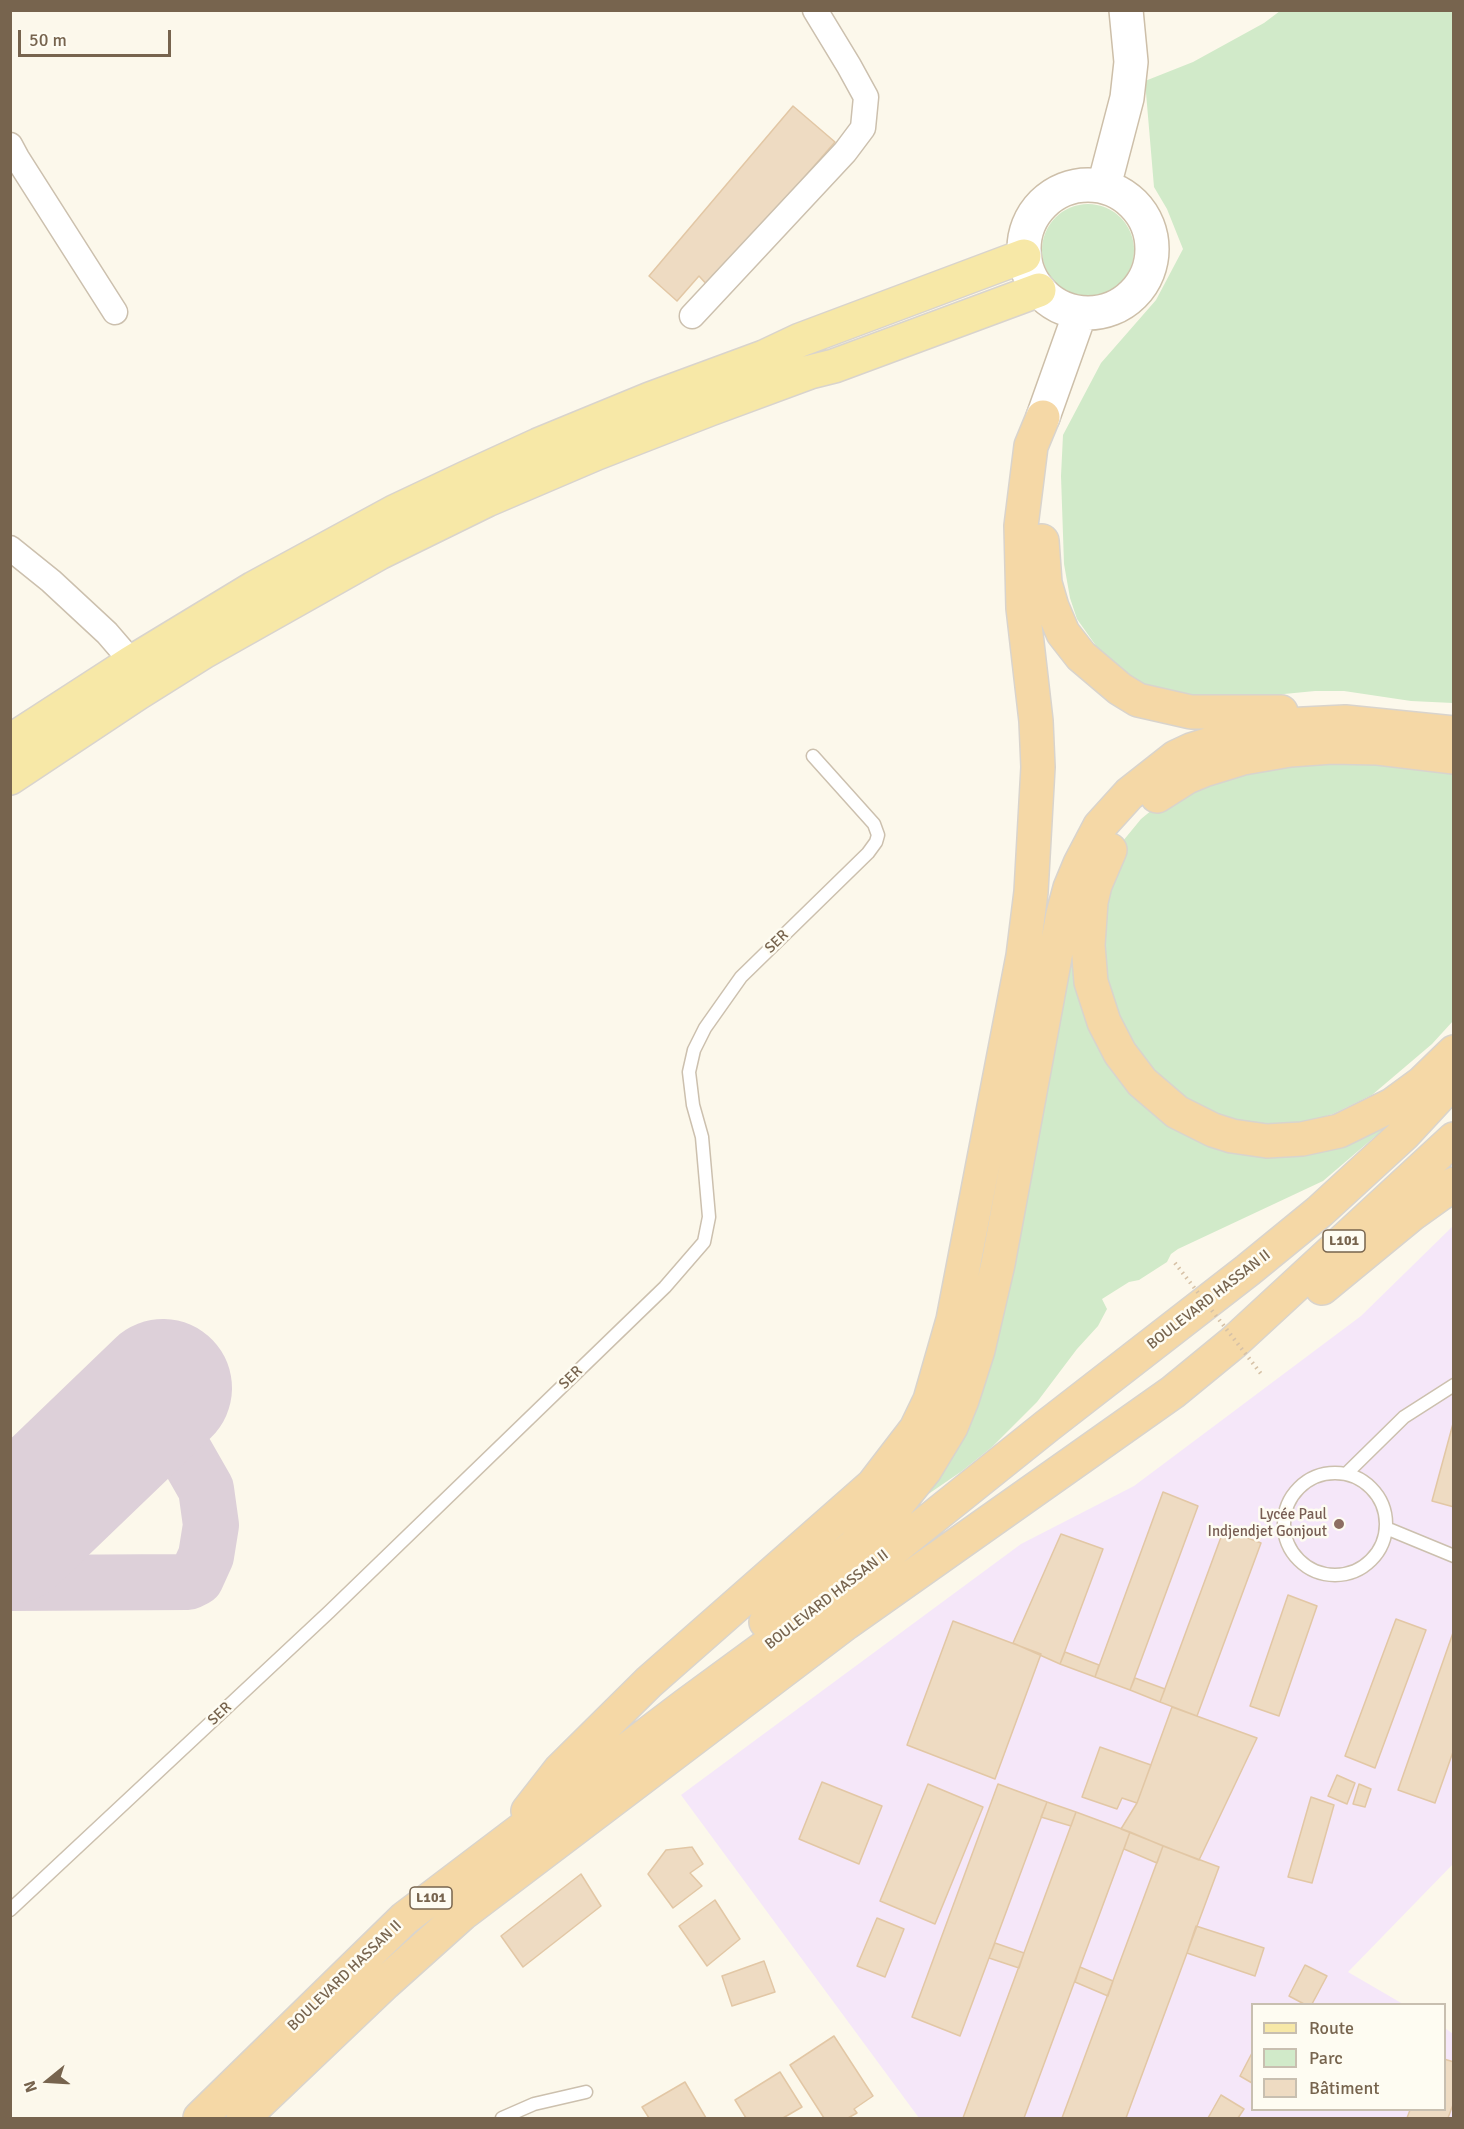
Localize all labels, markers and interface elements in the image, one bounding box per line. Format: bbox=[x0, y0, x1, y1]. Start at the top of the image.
scale bar bbox=[21, 18, 174, 56]
text: 50 m bbox=[29, 29, 67, 51]
street label: SER bbox=[761, 927, 793, 957]
road number: L101 bbox=[1323, 1230, 1365, 1252]
street label: BOULEVARD HASSAN II bbox=[1144, 1246, 1274, 1354]
street label: SER bbox=[555, 1363, 587, 1393]
place label: Lycée Paul Indjendjet Gonjout bbox=[1207, 1506, 1327, 1541]
marker: Lycée Paul Indjendjet Gonjout bbox=[1332, 1517, 1346, 1531]
street label: BOULEVARD HASSAN II bbox=[762, 1546, 892, 1654]
street label: SER bbox=[204, 1699, 236, 1729]
road number: L101 bbox=[410, 1887, 452, 1909]
street label: BOULEVARD HASSAN II bbox=[284, 1917, 406, 2035]
legend bbox=[1251, 2003, 1446, 2111]
text: Route bbox=[1309, 2017, 1354, 2039]
text: Parc bbox=[1309, 2047, 1343, 2069]
north arrow bbox=[18, 2051, 78, 2111]
text: Bâtiment bbox=[1309, 2077, 1380, 2099]
text: N bbox=[20, 2078, 42, 2095]

